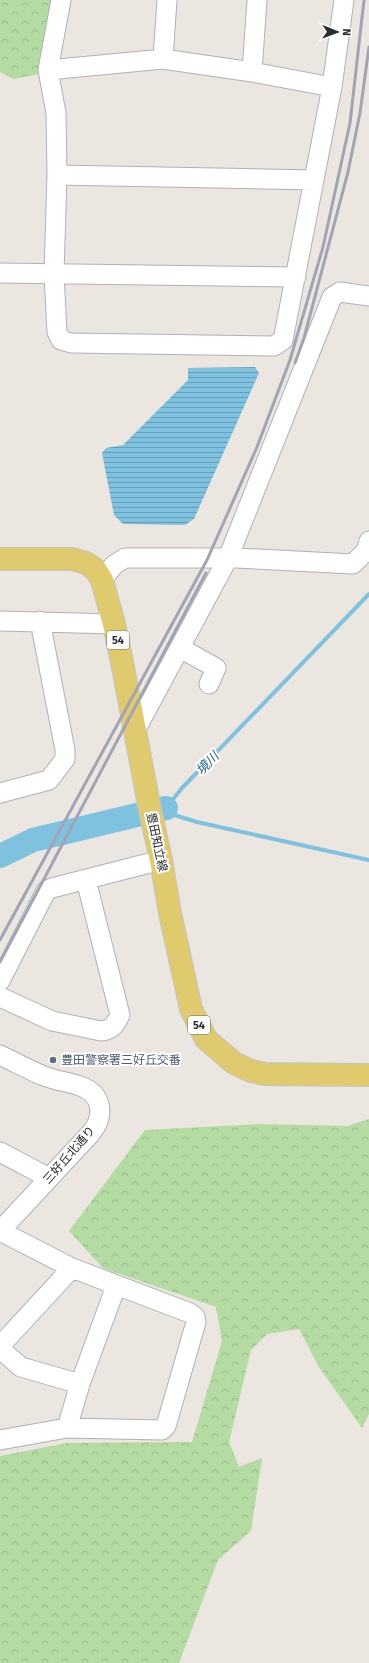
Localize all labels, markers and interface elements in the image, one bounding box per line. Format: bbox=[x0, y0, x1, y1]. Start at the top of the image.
north arrow bbox=[317, 12, 357, 52]
text: N bbox=[340, 28, 353, 36]
road number: 54 bbox=[107, 631, 129, 649]
water label: 境川 bbox=[193, 747, 223, 778]
street label: 豊田知立線 bbox=[144, 811, 170, 873]
road number: 54 bbox=[188, 1016, 210, 1034]
place label: 豊田警察署三好丘交番 bbox=[61, 1053, 181, 1067]
marker: 豊田警察署三好丘交番 bbox=[48, 1055, 58, 1065]
street label: 三好丘北通り bbox=[40, 1123, 98, 1187]

